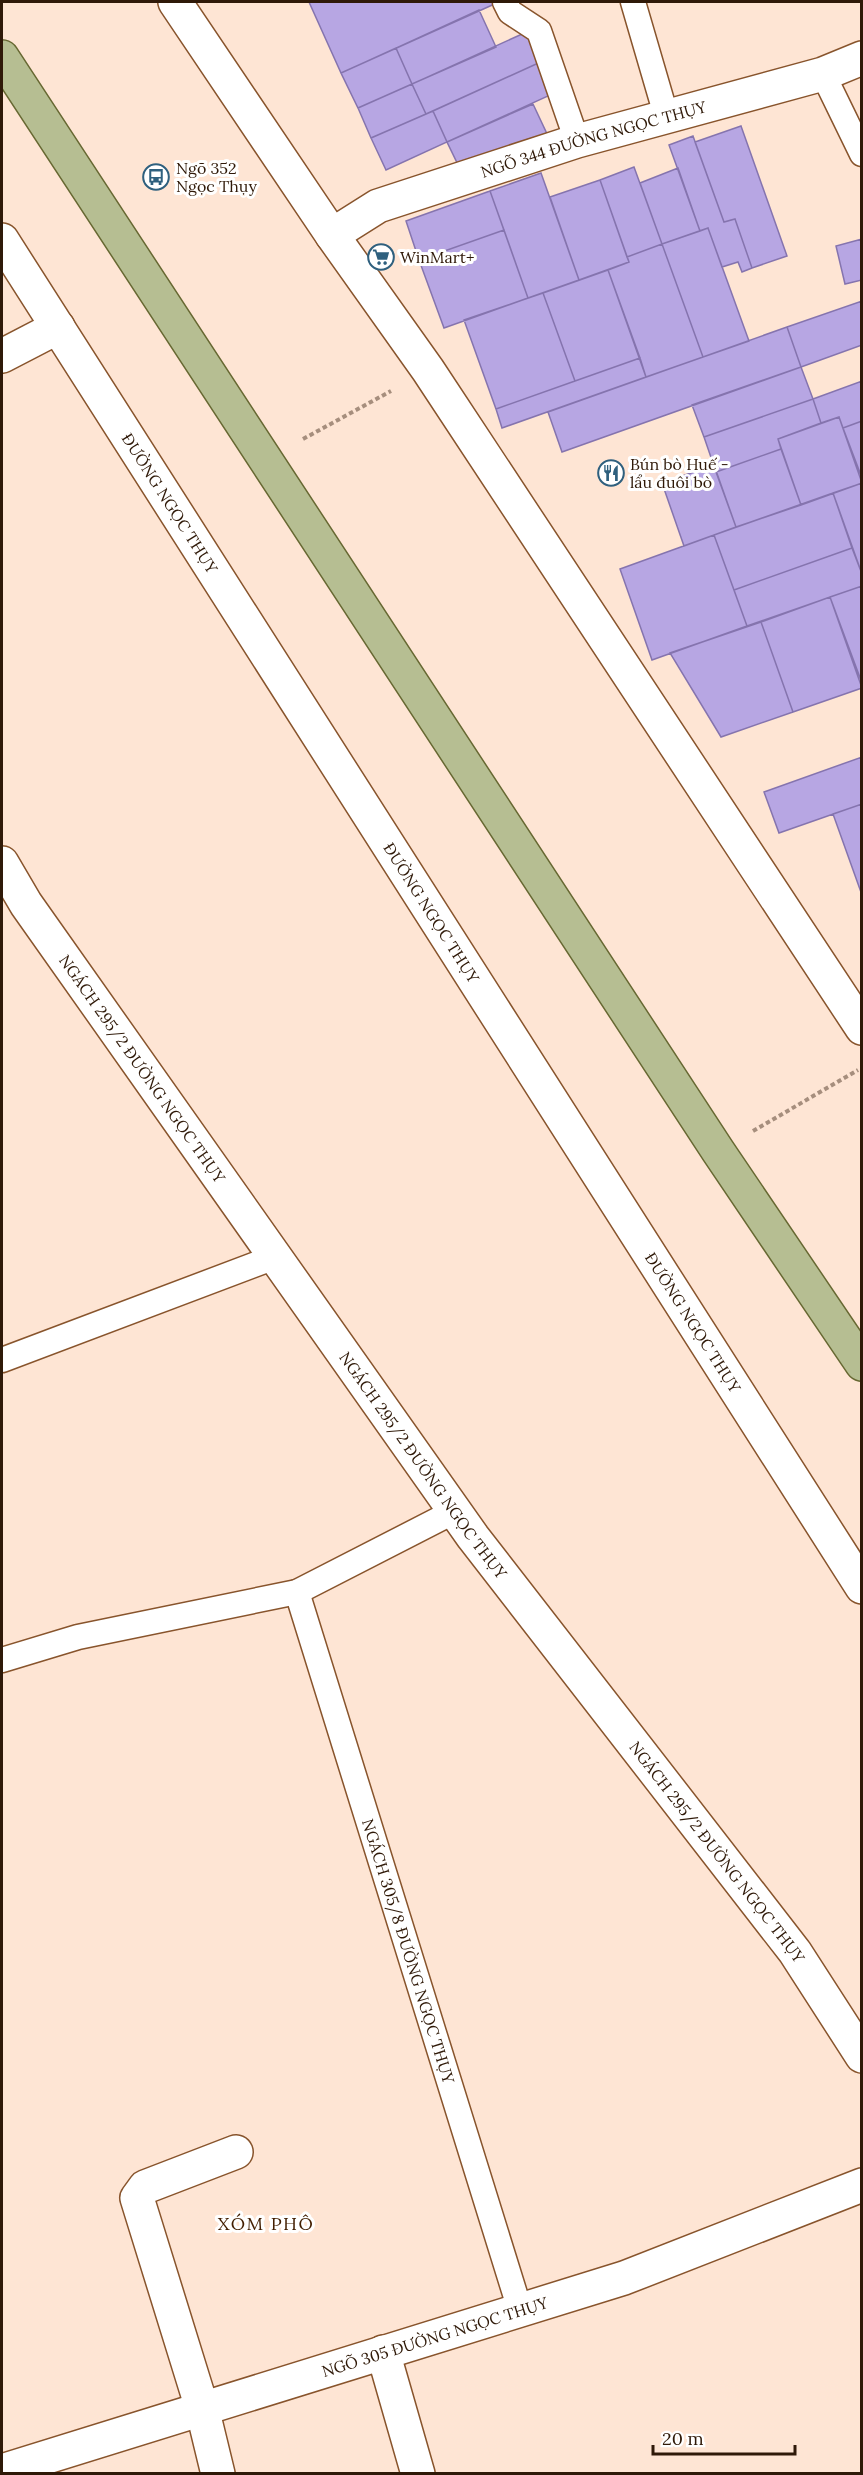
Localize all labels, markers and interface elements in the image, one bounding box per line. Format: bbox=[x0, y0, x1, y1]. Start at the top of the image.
street label: NGÕ 344 ĐƯỜNG NGỌC THỤY bbox=[478, 96, 709, 182]
place label: Ngõ 352 Ngọc Thụy bbox=[176, 158, 257, 196]
bus stop icon: Ngõ 352 Ngọc Thụy bbox=[141, 162, 171, 192]
supermarket icon: WinMart+ bbox=[366, 242, 396, 272]
place label: WinMart+ bbox=[400, 247, 475, 267]
street label: ĐƯỜNG NGỌC THỤY bbox=[118, 429, 223, 578]
place label: Bún bò Huế - lẩu đuôi bò bbox=[630, 454, 729, 492]
restaurant icon: Bún bò Huế - lẩu đuôi bò bbox=[596, 458, 626, 488]
street label: ĐƯỜNG NGỌC THỤY bbox=[379, 839, 484, 987]
street label: NGÁCH 295/2 ĐƯỜNG NGỌC THỤY bbox=[55, 951, 230, 1187]
street label: ĐƯỜNG NGỌC THỤY bbox=[641, 1248, 746, 1397]
street label: NGÁCH 295/2 ĐƯỜNG NGỌC THỤY bbox=[335, 1348, 512, 1583]
street label: NGÁCH 295/2 ĐƯỜNG NGỌC THỤY bbox=[625, 1737, 810, 1967]
street label: NGÁCH 305/8 ĐƯỜNG NGỌC THỤY bbox=[358, 1816, 459, 2087]
district label: XÓM PHÔ bbox=[218, 2212, 314, 2235]
street label: NGÕ 305 ĐƯỜNG NGỌC THỤY bbox=[319, 2292, 551, 2381]
scale bar bbox=[653, 2418, 796, 2456]
text: 20 m bbox=[662, 2427, 704, 2450]

